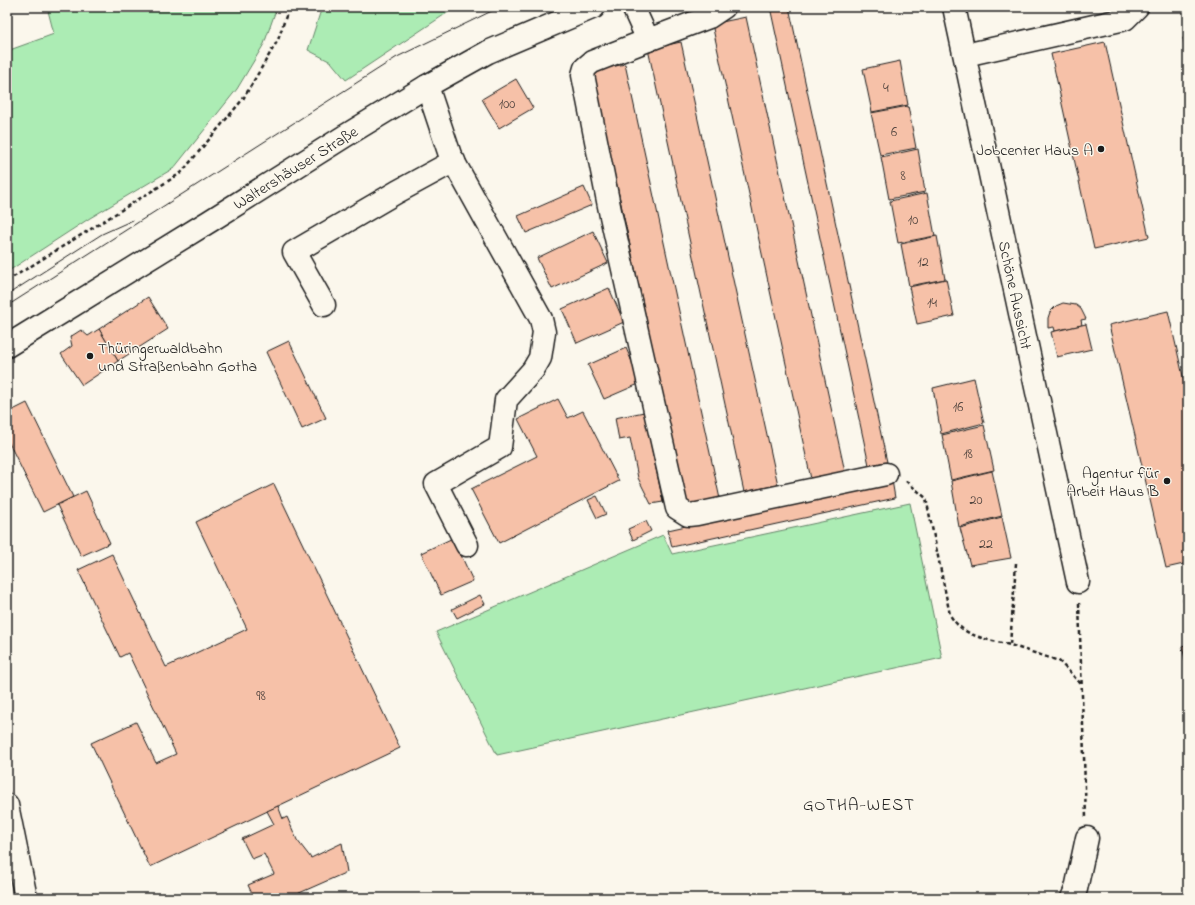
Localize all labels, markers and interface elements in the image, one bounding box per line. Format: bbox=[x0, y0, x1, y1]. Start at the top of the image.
house number: 4 bbox=[883, 78, 889, 99]
house number: 100 bbox=[499, 94, 515, 115]
street label: Waltershäuser Straße bbox=[229, 120, 364, 217]
house number: 6 bbox=[891, 122, 897, 143]
place label: Jobcenter Haus A bbox=[976, 139, 1093, 163]
marker: Jobcenter Haus A bbox=[1096, 144, 1106, 154]
house number: 8 bbox=[900, 166, 906, 187]
house number: 10 bbox=[908, 210, 918, 231]
street label: Schöne Aussicht bbox=[991, 239, 1037, 353]
house number: 12 bbox=[917, 252, 929, 273]
house number: 14 bbox=[927, 293, 937, 314]
place label: Thüringerwaldbahn und Straßenbahn Gotha bbox=[98, 337, 257, 379]
marker: Thüringerwaldbahn und Straßenbahn Gotha bbox=[85, 351, 95, 361]
house number: 16 bbox=[953, 397, 963, 418]
house number: 18 bbox=[963, 444, 973, 465]
place label: Agentur für Arbeit Haus B bbox=[1066, 462, 1159, 504]
marker: Agentur für Arbeit Haus B bbox=[1162, 476, 1172, 486]
house number: 20 bbox=[969, 490, 983, 511]
house number: 22 bbox=[979, 534, 993, 555]
house number: 98 bbox=[256, 686, 266, 707]
district label: GOTHA-WEST bbox=[803, 793, 915, 818]

